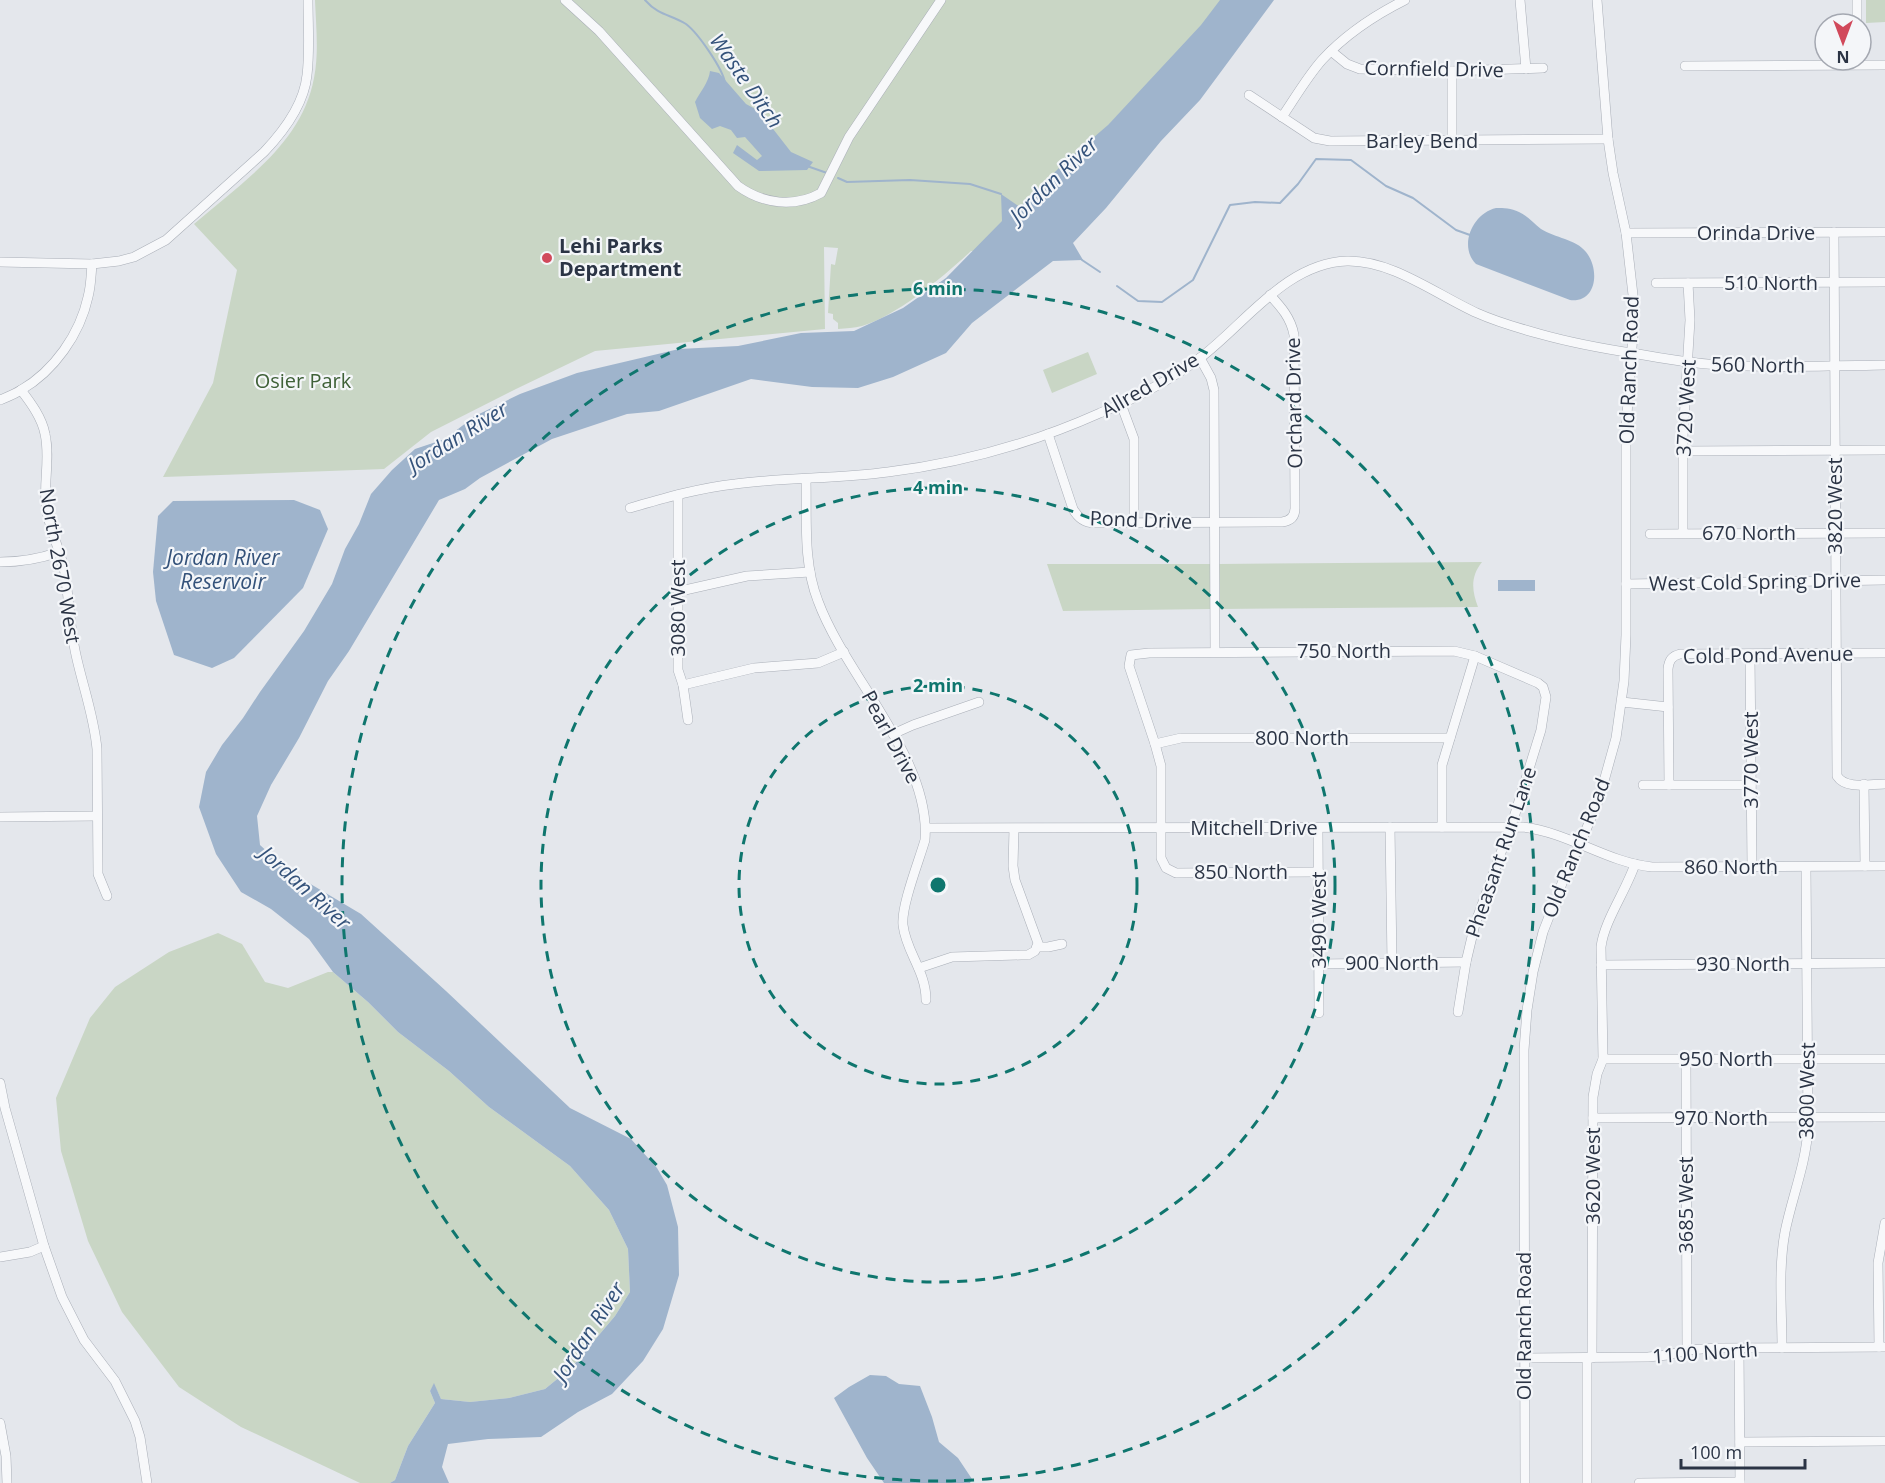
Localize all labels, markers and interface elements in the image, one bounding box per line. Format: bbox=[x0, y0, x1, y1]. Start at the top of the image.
north arrow bbox=[1813, 12, 1873, 72]
water label: Waste Ditch bbox=[704, 28, 790, 133]
text: N bbox=[1836, 46, 1850, 68]
street label: Cornfield Drive bbox=[1364, 54, 1504, 83]
street label: Barley Bend bbox=[1366, 127, 1478, 154]
water label: Jordan River bbox=[1000, 129, 1104, 231]
street label: Orinda Drive bbox=[1697, 219, 1815, 246]
place label: Lehi Parks Department bbox=[559, 232, 682, 282]
marker: Lehi Parks Department bbox=[540, 251, 554, 265]
street label: 510 North bbox=[1724, 269, 1818, 296]
text: 6 min bbox=[913, 276, 963, 300]
street label: Old Ranch Road bbox=[1612, 295, 1645, 445]
street label: Orchard Drive bbox=[1279, 337, 1308, 469]
street label: Allred Drive bbox=[1096, 346, 1204, 423]
street label: 560 North bbox=[1711, 350, 1805, 379]
street label: 3720 West bbox=[1669, 359, 1702, 457]
park label: Osier Park bbox=[255, 367, 352, 394]
water label: Jordan River bbox=[399, 394, 513, 480]
street label: 3820 West bbox=[1821, 457, 1848, 555]
text: 4 min bbox=[913, 475, 963, 499]
street label: North 2670 West bbox=[34, 486, 87, 646]
street label: Pond Drive bbox=[1089, 504, 1193, 535]
street label: 670 North bbox=[1702, 519, 1796, 546]
water label: Jordan River Reservoir bbox=[162, 543, 280, 595]
street label: 3080 West bbox=[664, 559, 691, 657]
street label: West Cold Spring Drive bbox=[1649, 566, 1861, 597]
street label: 750 North bbox=[1297, 637, 1391, 664]
street label: Cold Pond Avenue bbox=[1683, 640, 1853, 669]
text: 2 min bbox=[913, 673, 963, 697]
street label: Pearl Drive bbox=[856, 686, 927, 788]
street label: 3770 West bbox=[1737, 711, 1764, 809]
street label: 800 North bbox=[1255, 724, 1349, 751]
street label: Pheasant Run Lane bbox=[1459, 763, 1542, 941]
street label: Old Ranch Road bbox=[1535, 774, 1616, 922]
street label: Mitchell Drive bbox=[1190, 814, 1318, 841]
water label: Jordan River bbox=[251, 836, 358, 936]
street label: 860 North bbox=[1684, 853, 1778, 880]
street label: 850 North bbox=[1194, 858, 1288, 885]
street label: 3490 West bbox=[1305, 871, 1332, 969]
centre of rings bbox=[928, 875, 948, 895]
street label: 900 North bbox=[1345, 949, 1439, 976]
street label: 930 North bbox=[1696, 950, 1790, 977]
street label: 3800 West bbox=[1792, 1042, 1821, 1140]
street label: 950 North bbox=[1679, 1045, 1773, 1072]
street label: 970 North bbox=[1674, 1104, 1768, 1131]
street label: 3620 West bbox=[1579, 1127, 1606, 1225]
street label: 3685 West bbox=[1672, 1156, 1699, 1254]
street label: Old Ranch Road bbox=[1510, 1252, 1537, 1400]
water label: Jordan River bbox=[543, 1276, 631, 1390]
street label: 1100 North bbox=[1651, 1335, 1759, 1370]
scale bar bbox=[1681, 1432, 1806, 1470]
text: 100 m bbox=[1690, 1440, 1742, 1464]

